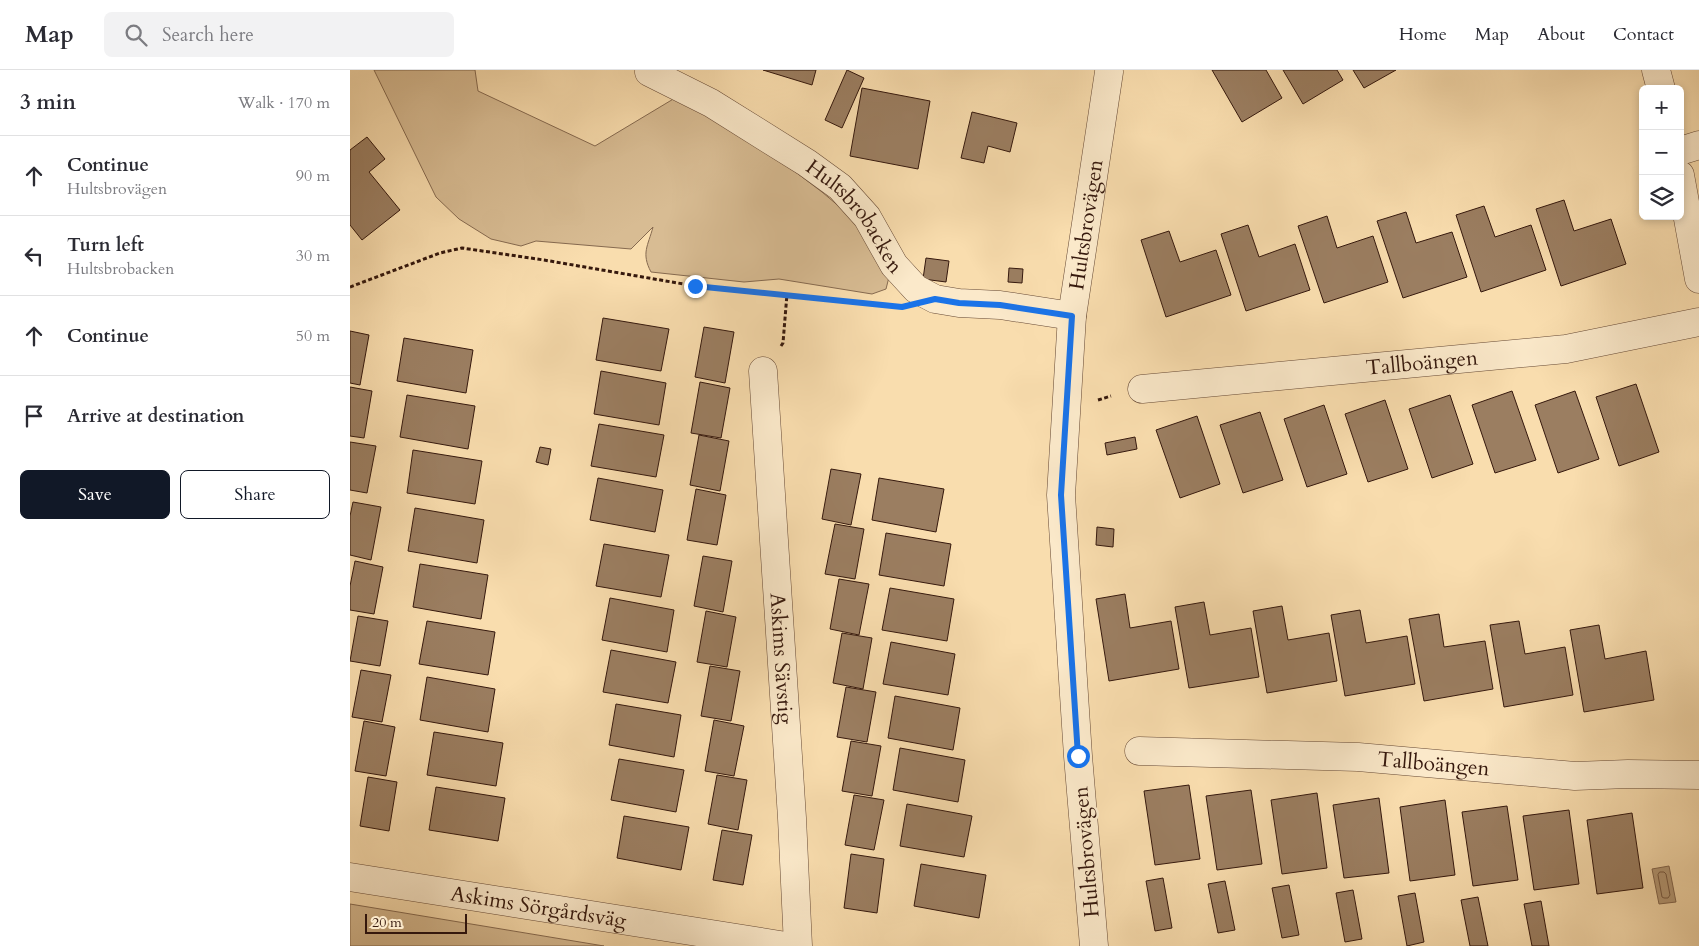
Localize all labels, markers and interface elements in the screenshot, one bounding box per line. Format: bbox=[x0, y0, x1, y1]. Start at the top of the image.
search box bbox=[104, 12, 454, 57]
text: Map bbox=[25, 18, 74, 51]
icon: search bbox=[122, 21, 150, 49]
text: Search here bbox=[162, 22, 254, 48]
text: Home bbox=[1399, 22, 1447, 47]
text: Map bbox=[1475, 22, 1509, 47]
text: About bbox=[1537, 22, 1585, 47]
text: Contact bbox=[1613, 22, 1674, 47]
map controls bbox=[1639, 85, 1684, 220]
button: + bbox=[1639, 85, 1684, 130]
text: 3 min bbox=[20, 88, 76, 117]
text: Walk · 170 m bbox=[238, 92, 330, 114]
button: − bbox=[1639, 130, 1684, 175]
text: Continue bbox=[67, 152, 149, 178]
street label: Hultsbrobacken bbox=[800, 153, 909, 280]
street label: Hultsbrovägen bbox=[1062, 157, 1111, 292]
icon: ahead bbox=[20, 162, 48, 190]
text: 90 m bbox=[296, 165, 330, 187]
button: layers bbox=[1639, 175, 1684, 220]
text: Hultsbrovägen bbox=[67, 178, 167, 200]
text: Turn left bbox=[67, 232, 144, 258]
icon: left bbox=[20, 242, 48, 270]
text: 30 m bbox=[296, 245, 330, 267]
text: Hultsbrobacken bbox=[67, 258, 174, 280]
route end bbox=[684, 275, 707, 298]
icon: ahead bbox=[20, 322, 48, 350]
text: Continue bbox=[67, 323, 149, 349]
text: 50 m bbox=[296, 325, 330, 347]
street label: Tallboängen bbox=[1365, 343, 1479, 383]
icon: arrive bbox=[20, 402, 48, 430]
text: Arrive at destination bbox=[67, 403, 244, 429]
button: Save bbox=[20, 470, 170, 519]
button: Share bbox=[180, 470, 330, 519]
street label: Askims Sävstig bbox=[762, 592, 800, 725]
route start bbox=[1067, 745, 1090, 768]
street label: Tallboängen bbox=[1376, 745, 1491, 783]
street label: Hultsbrovägen bbox=[1066, 785, 1107, 919]
street label: Askims Sörgårdsväg bbox=[449, 879, 629, 936]
scale bar bbox=[365, 911, 468, 934]
text: 20 m bbox=[372, 913, 402, 932]

